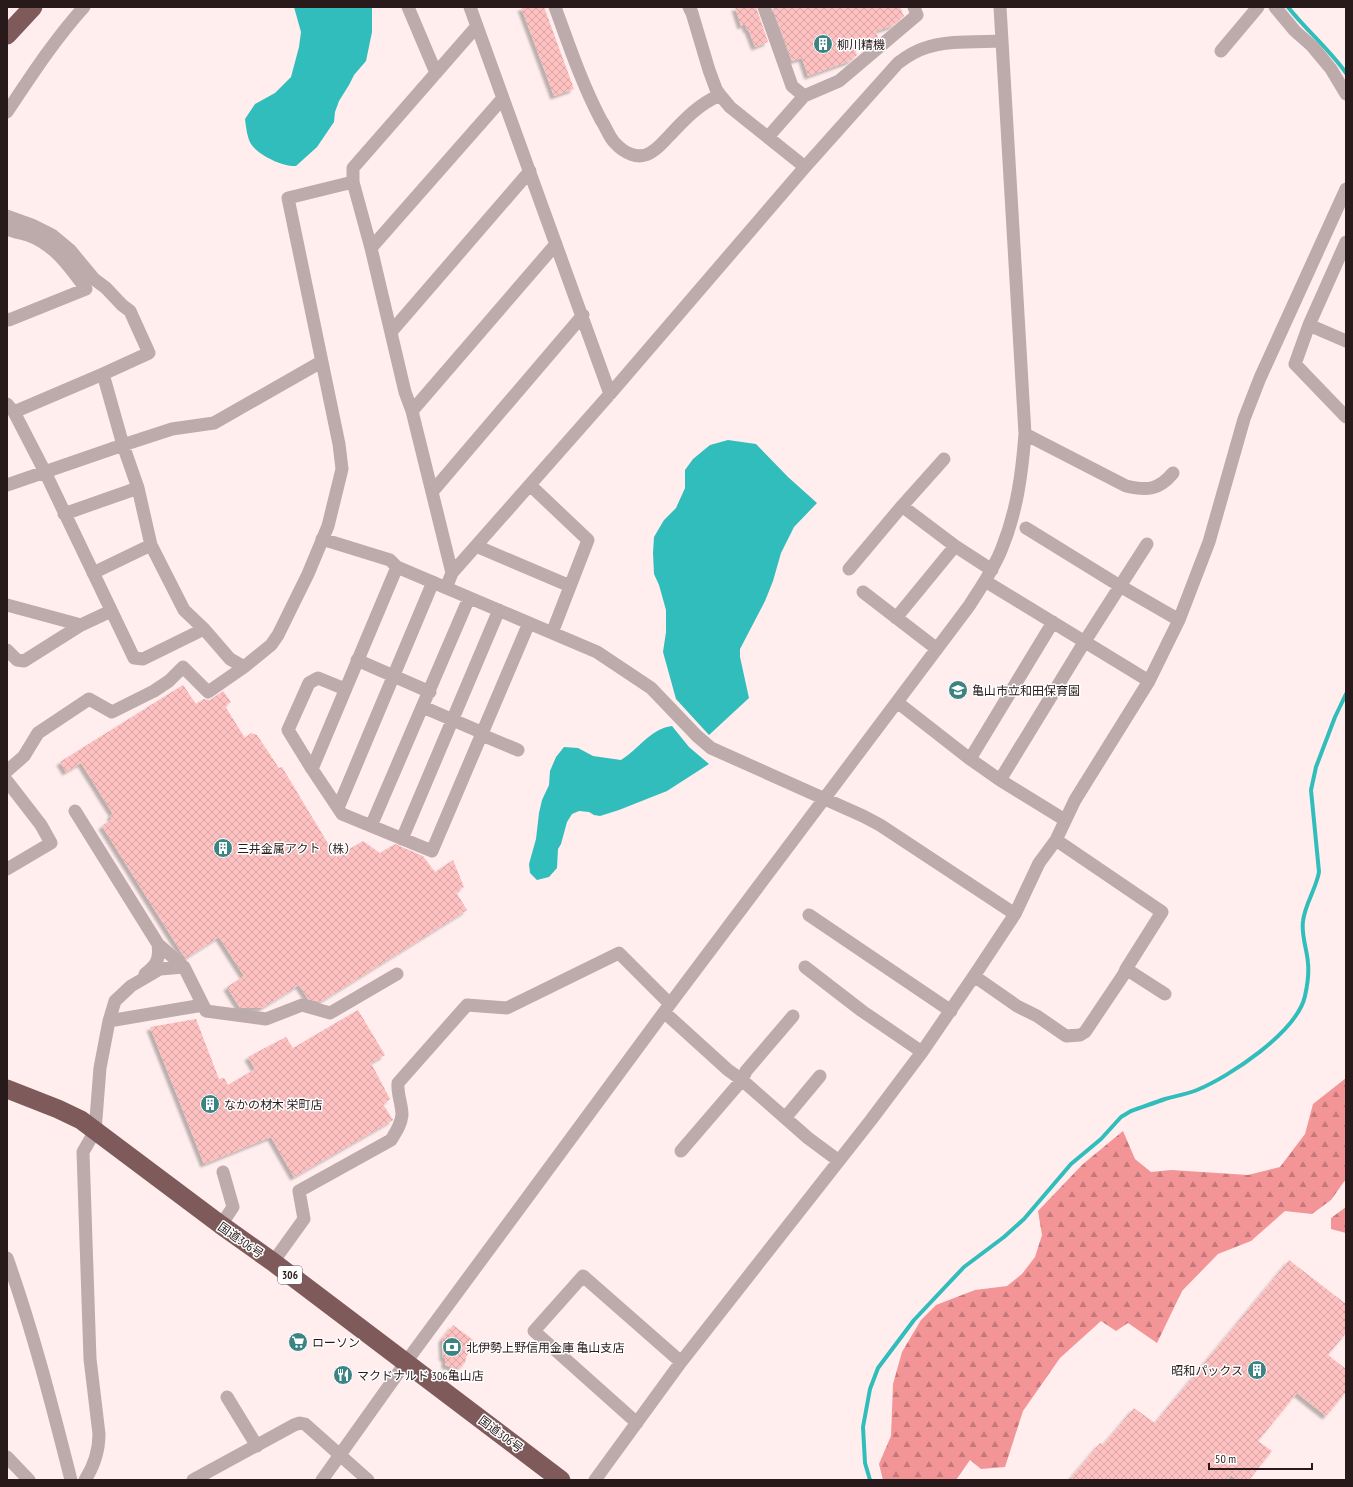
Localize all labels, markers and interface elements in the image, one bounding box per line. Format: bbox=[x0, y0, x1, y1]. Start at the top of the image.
building icon: 柳川精機 bbox=[812, 33, 834, 55]
place label: 柳川精機 bbox=[837, 37, 885, 52]
school or university icon: 亀山市立和田保育園 bbox=[947, 679, 969, 701]
place label: 亀山市立和田保育園 bbox=[972, 683, 1080, 698]
building icon: 三井金属アクト（株） bbox=[212, 837, 234, 859]
place label: 三井金属アクト（株） bbox=[237, 841, 356, 856]
building icon: なかの材木 栄町店 bbox=[199, 1093, 221, 1115]
place label: なかの材木 栄町店 bbox=[224, 1097, 323, 1112]
street label: 国道306号 bbox=[215, 1219, 267, 1261]
road number: 306 bbox=[278, 1266, 302, 1284]
supermarket icon: ローソン bbox=[287, 1331, 309, 1353]
place label: ローソン bbox=[312, 1335, 360, 1350]
bank icon: 北伊勢上野信用金庫 亀山支店 bbox=[441, 1336, 463, 1358]
place label: 北伊勢上野信用金庫 亀山支店 bbox=[466, 1340, 625, 1355]
building icon: 昭和パックス bbox=[1246, 1359, 1268, 1381]
place label: 昭和パックス bbox=[1171, 1363, 1243, 1378]
restaurant icon: マクドナルド 306亀山店 bbox=[332, 1364, 354, 1386]
place label: マクドナルド 306亀山店 bbox=[357, 1368, 484, 1383]
street label: 国道306号 bbox=[476, 1412, 526, 1456]
scale bar bbox=[1209, 1445, 1312, 1471]
text: 50 m bbox=[1215, 1451, 1236, 1466]

